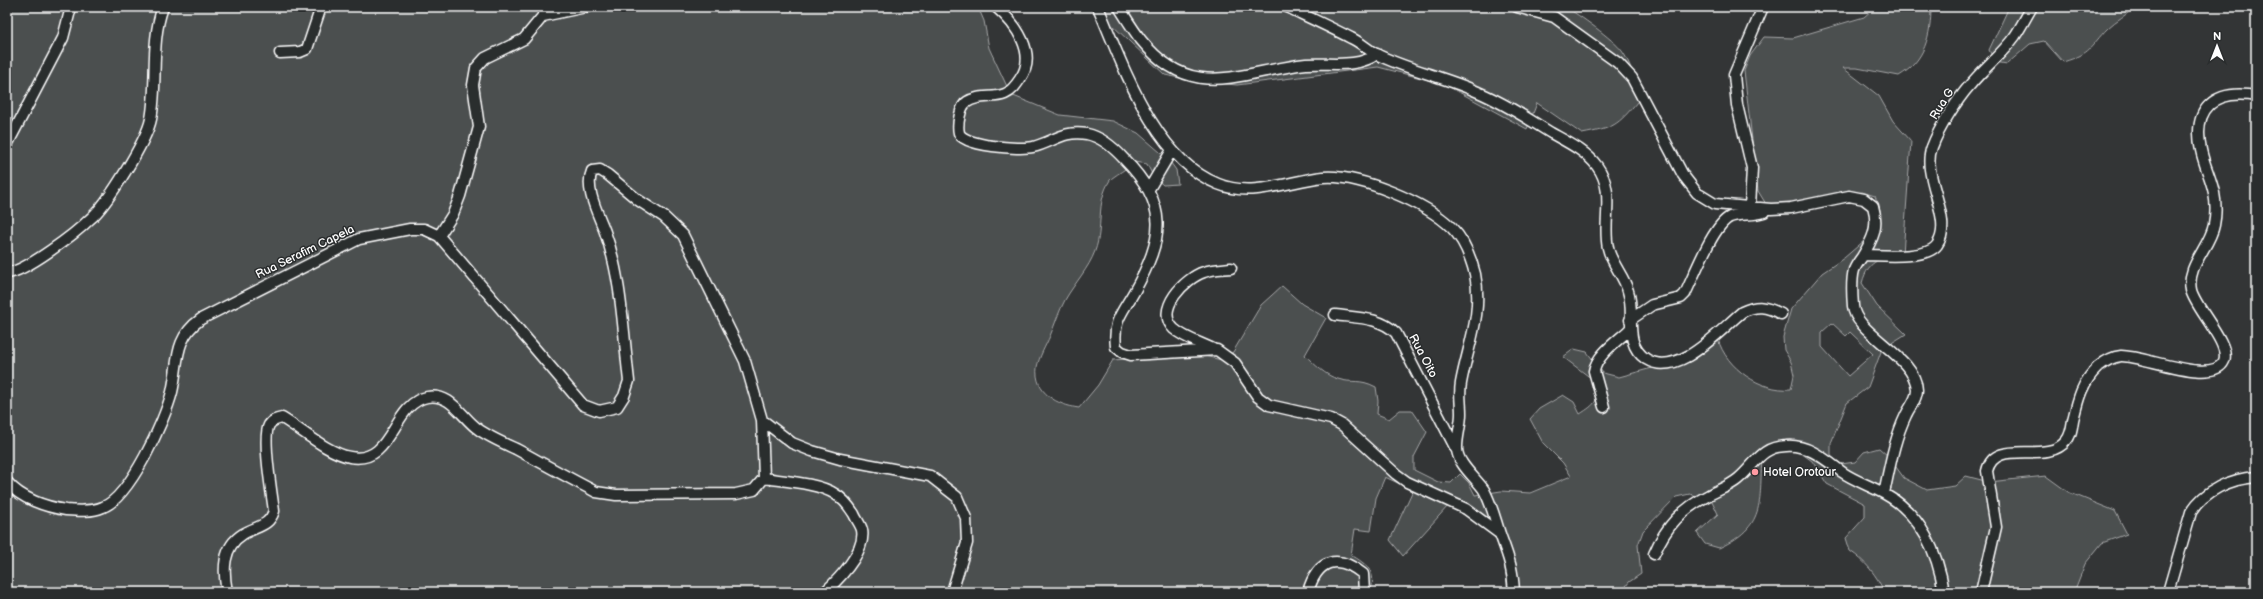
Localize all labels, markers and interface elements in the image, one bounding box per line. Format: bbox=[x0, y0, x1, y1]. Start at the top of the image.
north arrow bbox=[2197, 26, 2237, 66]
text: N bbox=[2213, 30, 2221, 43]
street label: Rua G bbox=[1927, 86, 1957, 122]
street label: Rua Serafim Capela bbox=[253, 221, 357, 282]
street label: Rua Oito bbox=[1405, 332, 1441, 381]
place label: Hotel Orotour bbox=[1763, 465, 1836, 480]
marker: Hotel Orotour bbox=[1750, 467, 1760, 477]

